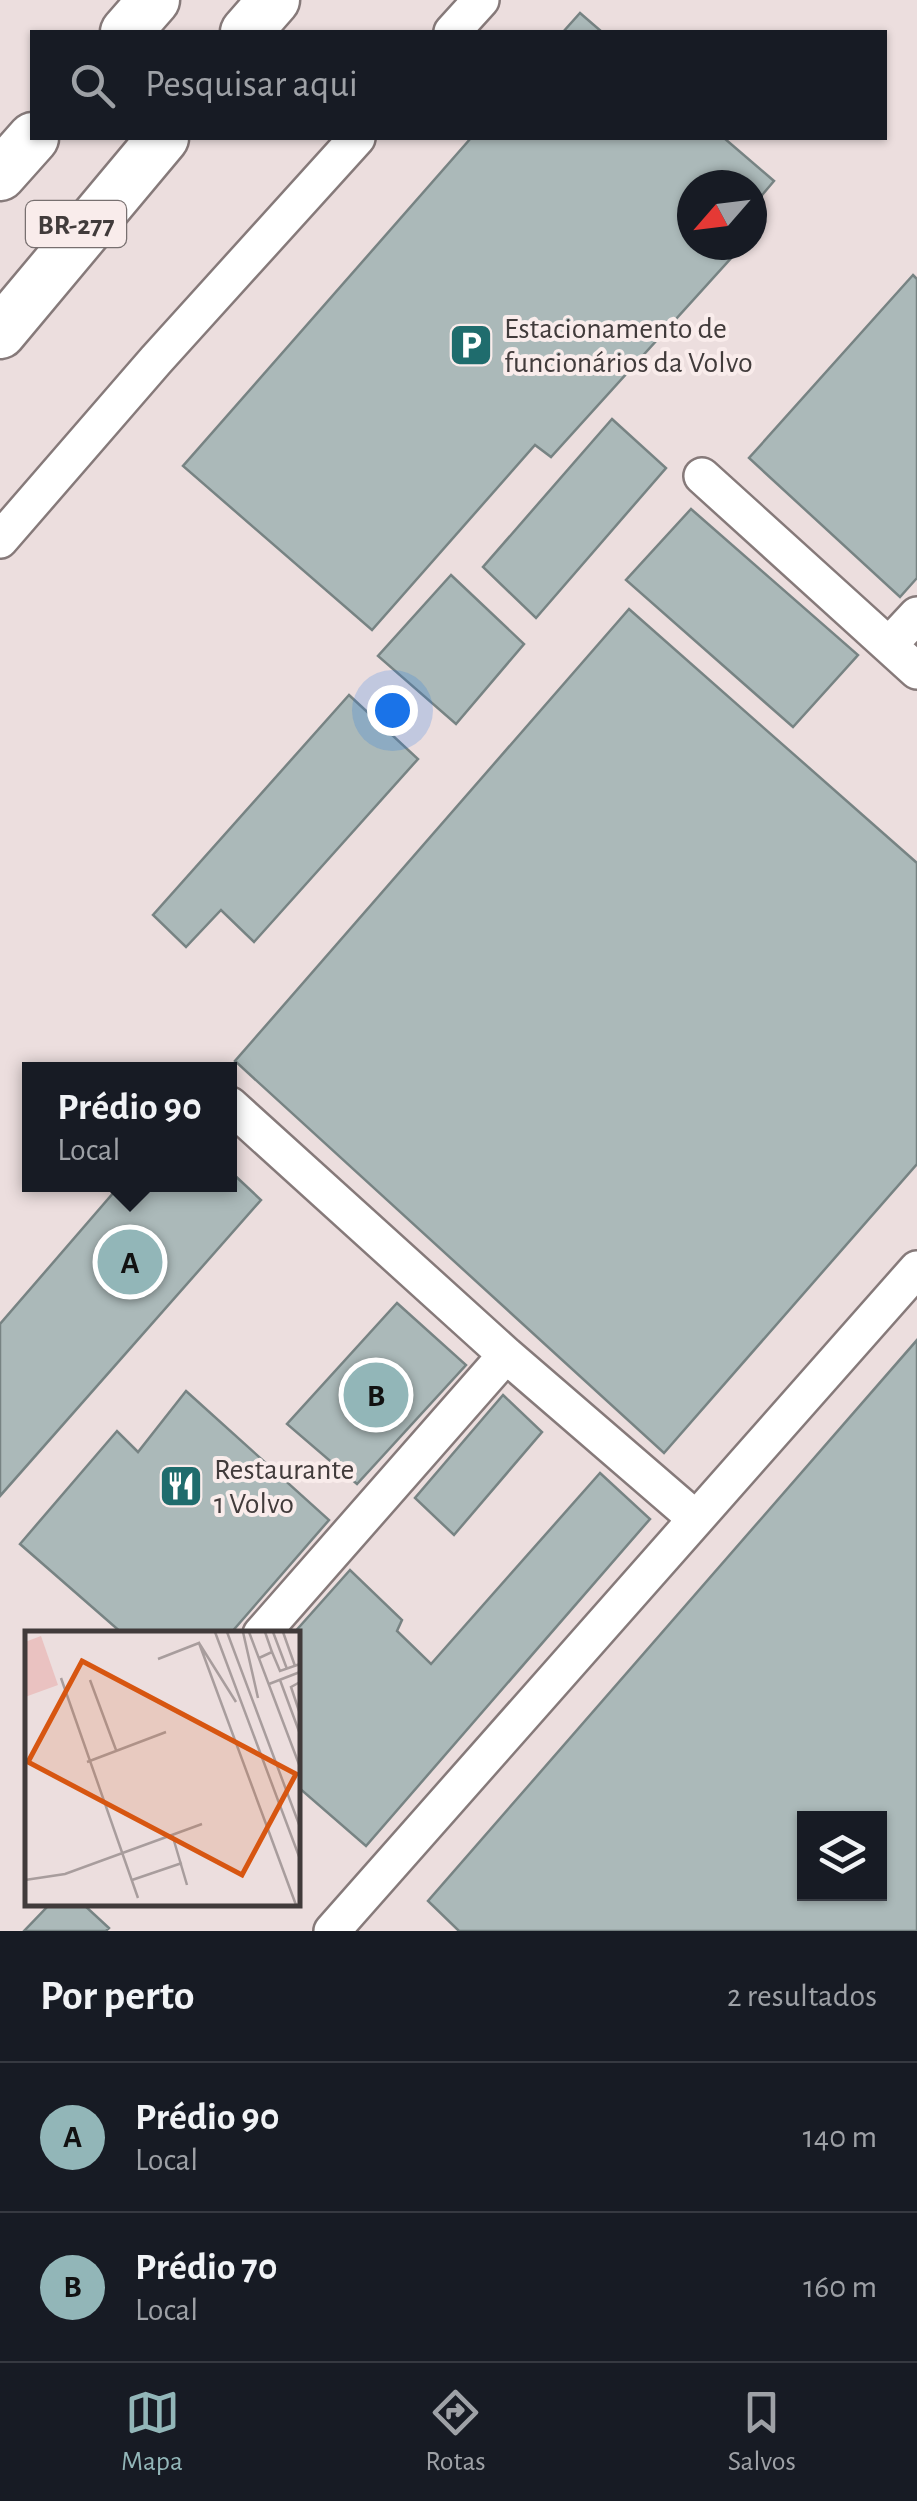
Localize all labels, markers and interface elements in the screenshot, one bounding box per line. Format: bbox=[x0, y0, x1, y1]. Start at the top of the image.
search box bbox=[30, 30, 887, 140]
icon: search bbox=[65, 58, 120, 113]
text: Pesquisar aqui bbox=[145, 66, 358, 104]
north arrow bbox=[677, 170, 767, 260]
road number: BR-277 bbox=[26, 201, 126, 247]
place label: Estacionamento de funcionários da Volvo bbox=[504, 314, 753, 378]
parking icon: Estacionamento de funcionários da Volvo bbox=[448, 322, 494, 368]
your location bbox=[367, 685, 418, 736]
popup bbox=[22, 1062, 237, 1192]
text: Prédio 90 bbox=[57, 1089, 202, 1127]
text: Local bbox=[57, 1134, 121, 1166]
pin: A bbox=[98, 1224, 162, 1300]
pin: B bbox=[344, 1358, 408, 1432]
place label: Restaurante 1 Volvo bbox=[214, 1455, 354, 1519]
restaurant icon: Restaurante 1 Volvo bbox=[158, 1463, 204, 1509]
inset map bbox=[25, 1631, 300, 1906]
map controls bbox=[797, 1811, 887, 1901]
button: layers bbox=[797, 1811, 887, 1901]
text: Por perto bbox=[40, 1975, 194, 2017]
text: 2 resultados bbox=[727, 1980, 877, 2012]
text: Prédio 90 bbox=[135, 2099, 279, 2137]
text: A bbox=[63, 2121, 82, 2153]
text: 140 m bbox=[803, 2121, 877, 2153]
text: Local bbox=[135, 2144, 198, 2176]
text: Prédio 70 bbox=[135, 2249, 278, 2287]
text: B bbox=[63, 2271, 82, 2303]
text: 160 m bbox=[803, 2271, 877, 2303]
text: Local bbox=[135, 2294, 198, 2326]
tab: Mapa bbox=[121, 2385, 183, 2479]
tab: Rotas bbox=[425, 2385, 486, 2479]
tab: Salvos bbox=[728, 2385, 796, 2479]

